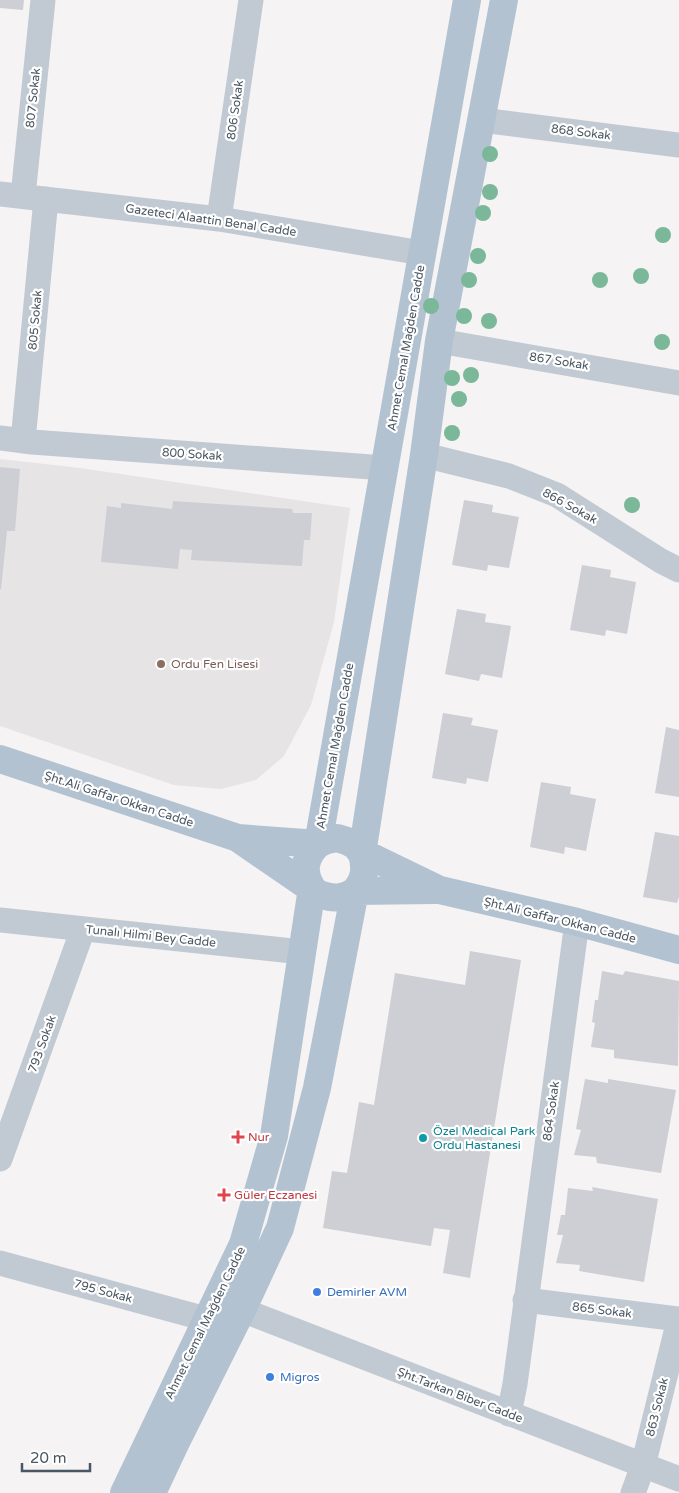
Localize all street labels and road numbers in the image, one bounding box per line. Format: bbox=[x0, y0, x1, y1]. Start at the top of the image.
street label: 807 Sokak bbox=[23, 67, 43, 129]
street label: 806 Sokak bbox=[224, 79, 246, 141]
street label: 868 Sokak bbox=[550, 121, 612, 143]
street label: Gazeteci Alaattin Benal Cadde bbox=[125, 201, 298, 239]
street label: Ahmet Cemal Mağden Cadde bbox=[384, 264, 428, 432]
street label: 805 Sokak bbox=[25, 289, 45, 351]
street label: 867 Sokak bbox=[528, 349, 590, 373]
street label: 800 Sokak bbox=[162, 445, 223, 463]
street label: 866 Sokak bbox=[540, 485, 600, 527]
street label: Ahmet Cemal Mağden Cadde bbox=[313, 662, 357, 830]
street label: Şht.Ali Gaffar Okkan Cadde bbox=[43, 768, 196, 830]
street label: Şht.Ali Gaffar Okkan Cadde bbox=[483, 894, 638, 946]
street label: Tunalı Hilmi Bey Cadde bbox=[85, 922, 217, 950]
street label: 793 Sokak bbox=[25, 1013, 59, 1075]
street label: 864 Sokak bbox=[540, 1080, 562, 1142]
street label: Ahmet Cemal Mağden Cadde bbox=[162, 1244, 248, 1402]
street label: 795 Sokak bbox=[72, 1276, 134, 1306]
street label: 865 Sokak bbox=[571, 1299, 633, 1321]
street label: Şht.Tarkan Biber Cadde bbox=[395, 1365, 525, 1425]
street label: 863 Sokak bbox=[643, 1376, 671, 1438]

